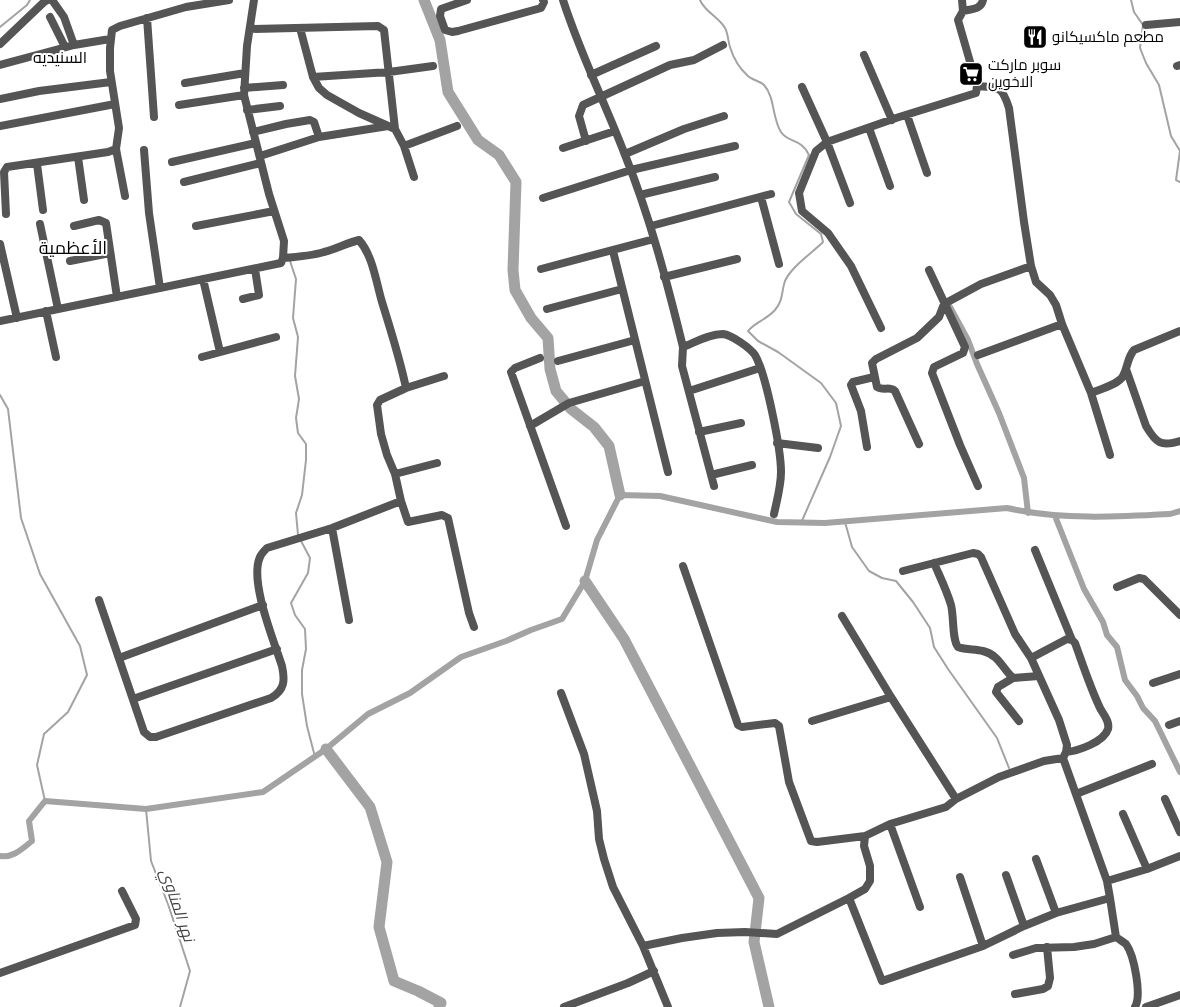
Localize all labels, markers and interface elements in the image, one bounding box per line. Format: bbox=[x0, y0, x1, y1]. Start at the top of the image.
restaurant icon: مطعم ماكسيكانو bbox=[1022, 24, 1048, 50]
place label: مطعم ماكسيكانو bbox=[1052, 28, 1164, 47]
district label: السنيديه bbox=[33, 48, 87, 68]
place label: سوبر ماركت الاخوين bbox=[988, 56, 1061, 92]
supermarket icon: سوبر ماركت الاخوين bbox=[958, 61, 984, 87]
district label: الأعظمية bbox=[39, 237, 107, 259]
water label: نهر المناوي bbox=[153, 866, 199, 947]

